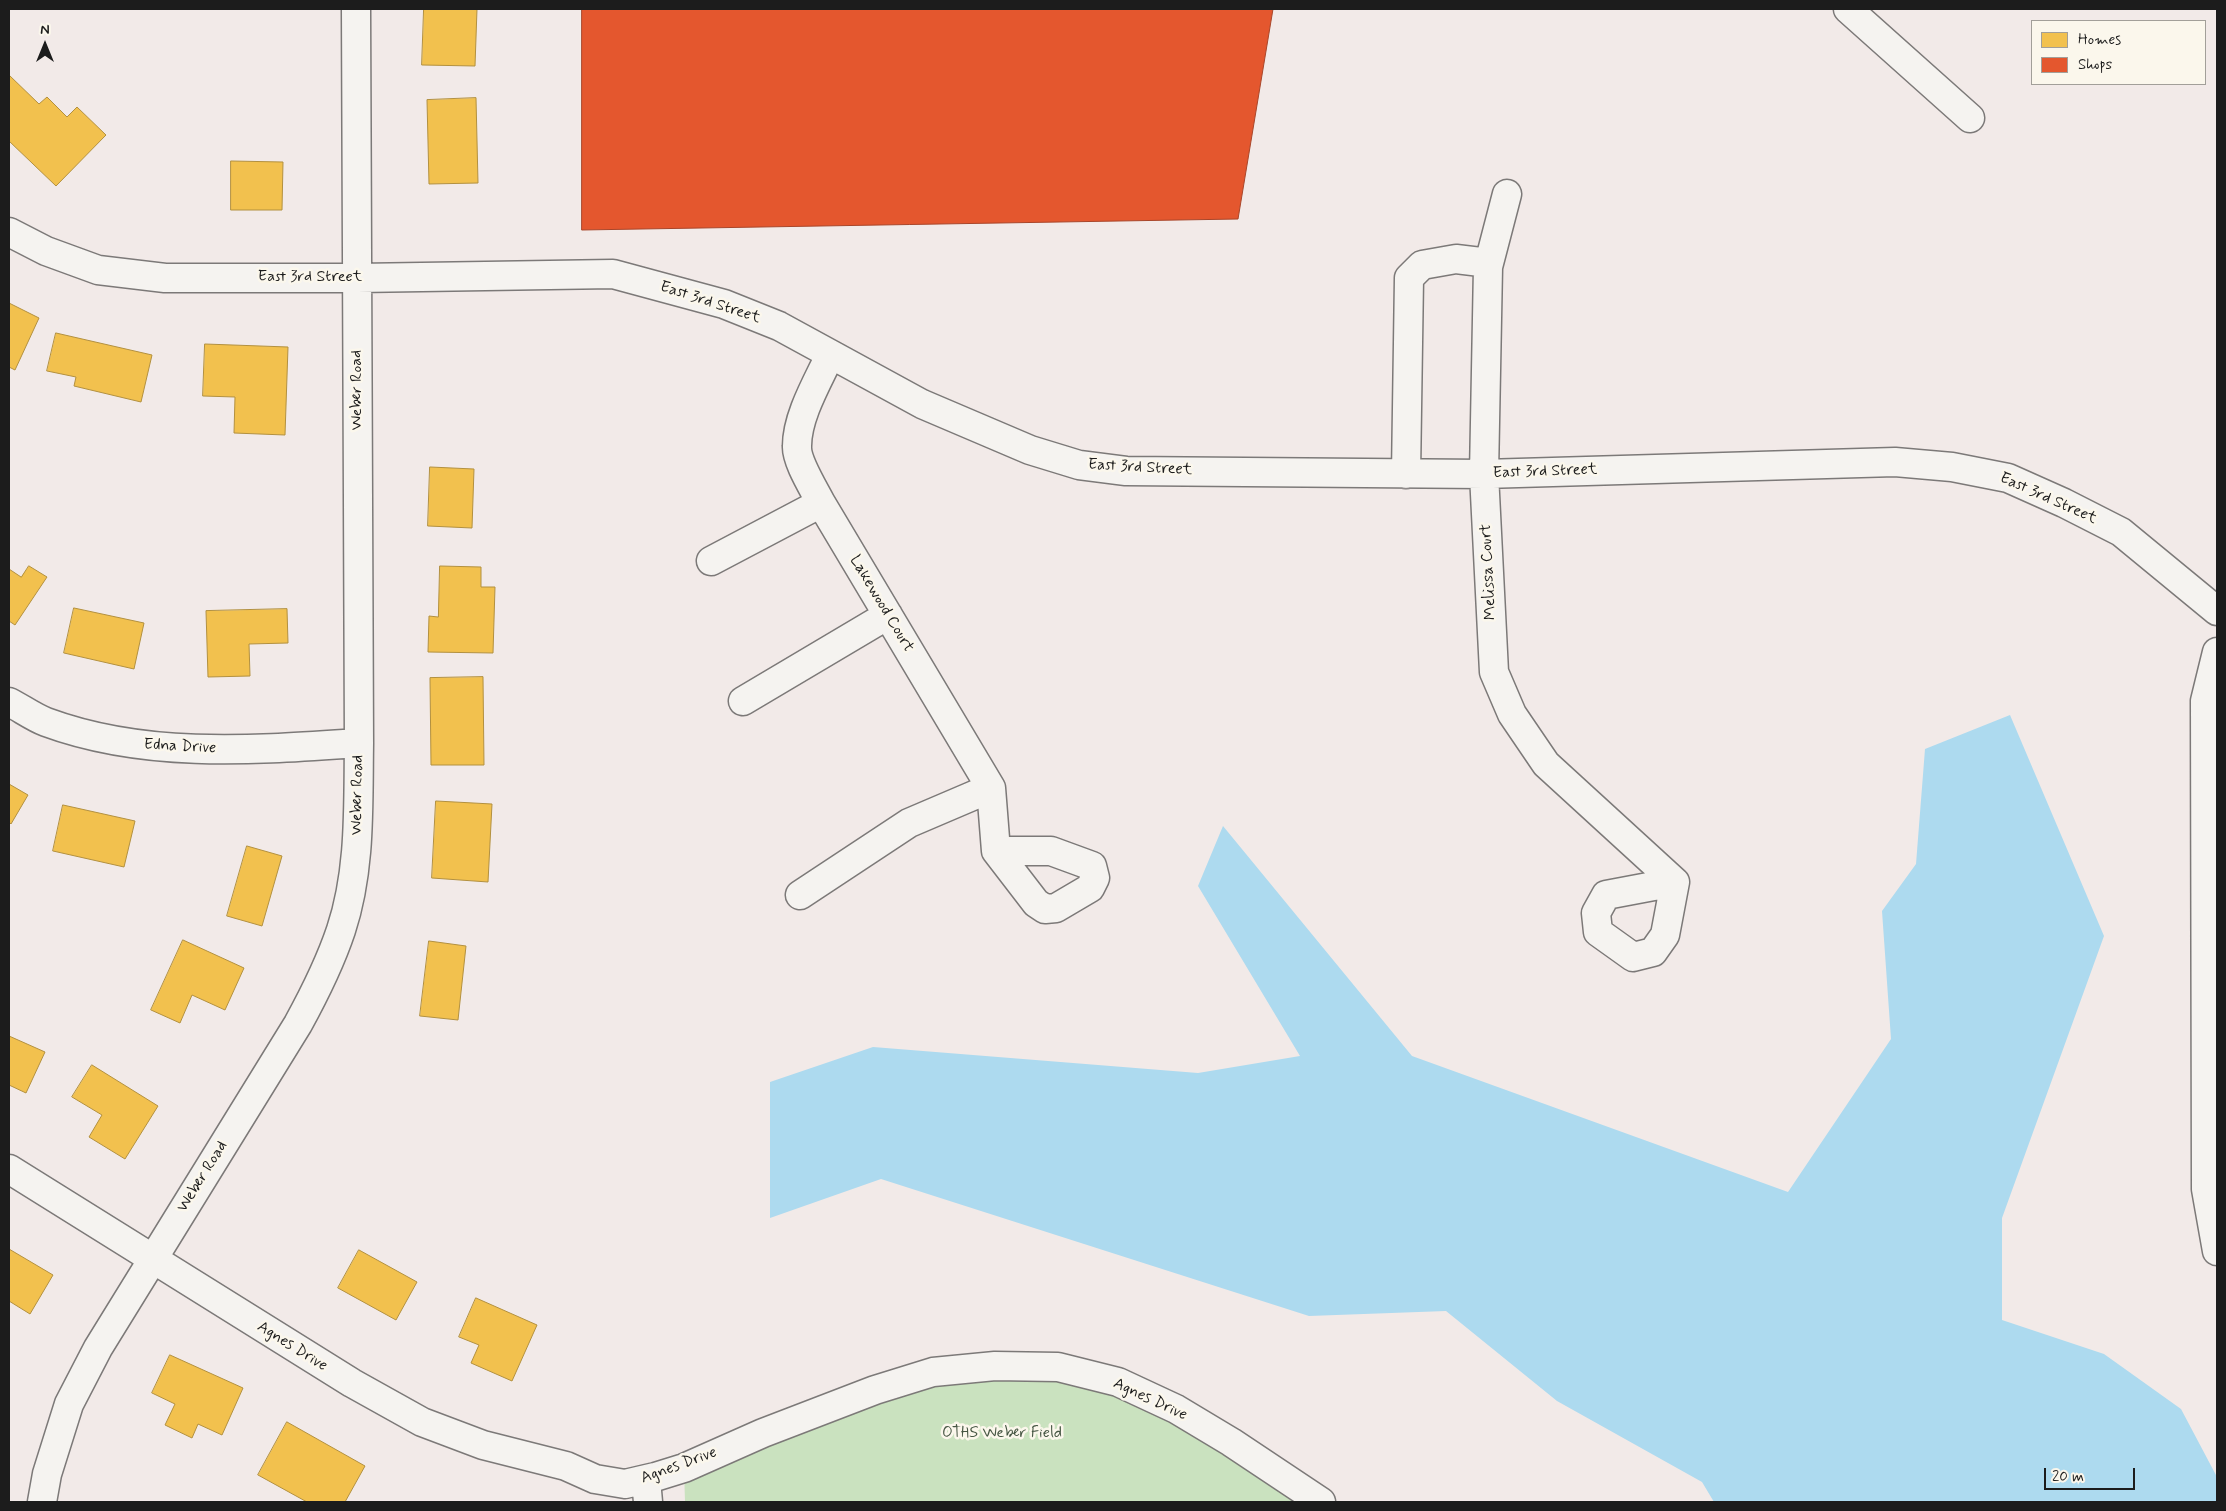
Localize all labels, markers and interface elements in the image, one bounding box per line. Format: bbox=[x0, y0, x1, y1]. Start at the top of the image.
north arrow bbox=[20, 20, 70, 70]
legend bbox=[2031, 20, 2206, 85]
text: N bbox=[40, 21, 50, 39]
text: Homes bbox=[2078, 30, 2121, 50]
text: Shops bbox=[2078, 55, 2112, 75]
street label: East 3rd Street bbox=[258, 268, 362, 288]
street label: East 3rd Street bbox=[657, 278, 763, 328]
street label: Weber Road bbox=[348, 350, 368, 430]
street label: East 3rd Street bbox=[1087, 456, 1193, 480]
street label: East 3rd Street bbox=[1493, 461, 1597, 483]
street label: East 3rd Street bbox=[1996, 469, 2100, 529]
street label: Melissa Court bbox=[1477, 523, 1501, 621]
street label: Lakewood Court bbox=[845, 552, 917, 656]
street label: Edna Drive bbox=[143, 736, 217, 758]
street label: Weber Road bbox=[348, 755, 368, 835]
street label: Weber Road bbox=[174, 1138, 232, 1216]
street label: Agnes Drive bbox=[253, 1318, 331, 1376]
street label: Agnes Drive bbox=[1110, 1375, 1190, 1425]
park label: OTHS Weber Field bbox=[942, 1424, 1062, 1444]
street label: Agnes Drive bbox=[638, 1443, 720, 1489]
scale bar bbox=[2046, 1458, 2137, 1490]
text: 20 m bbox=[2052, 1467, 2084, 1487]

